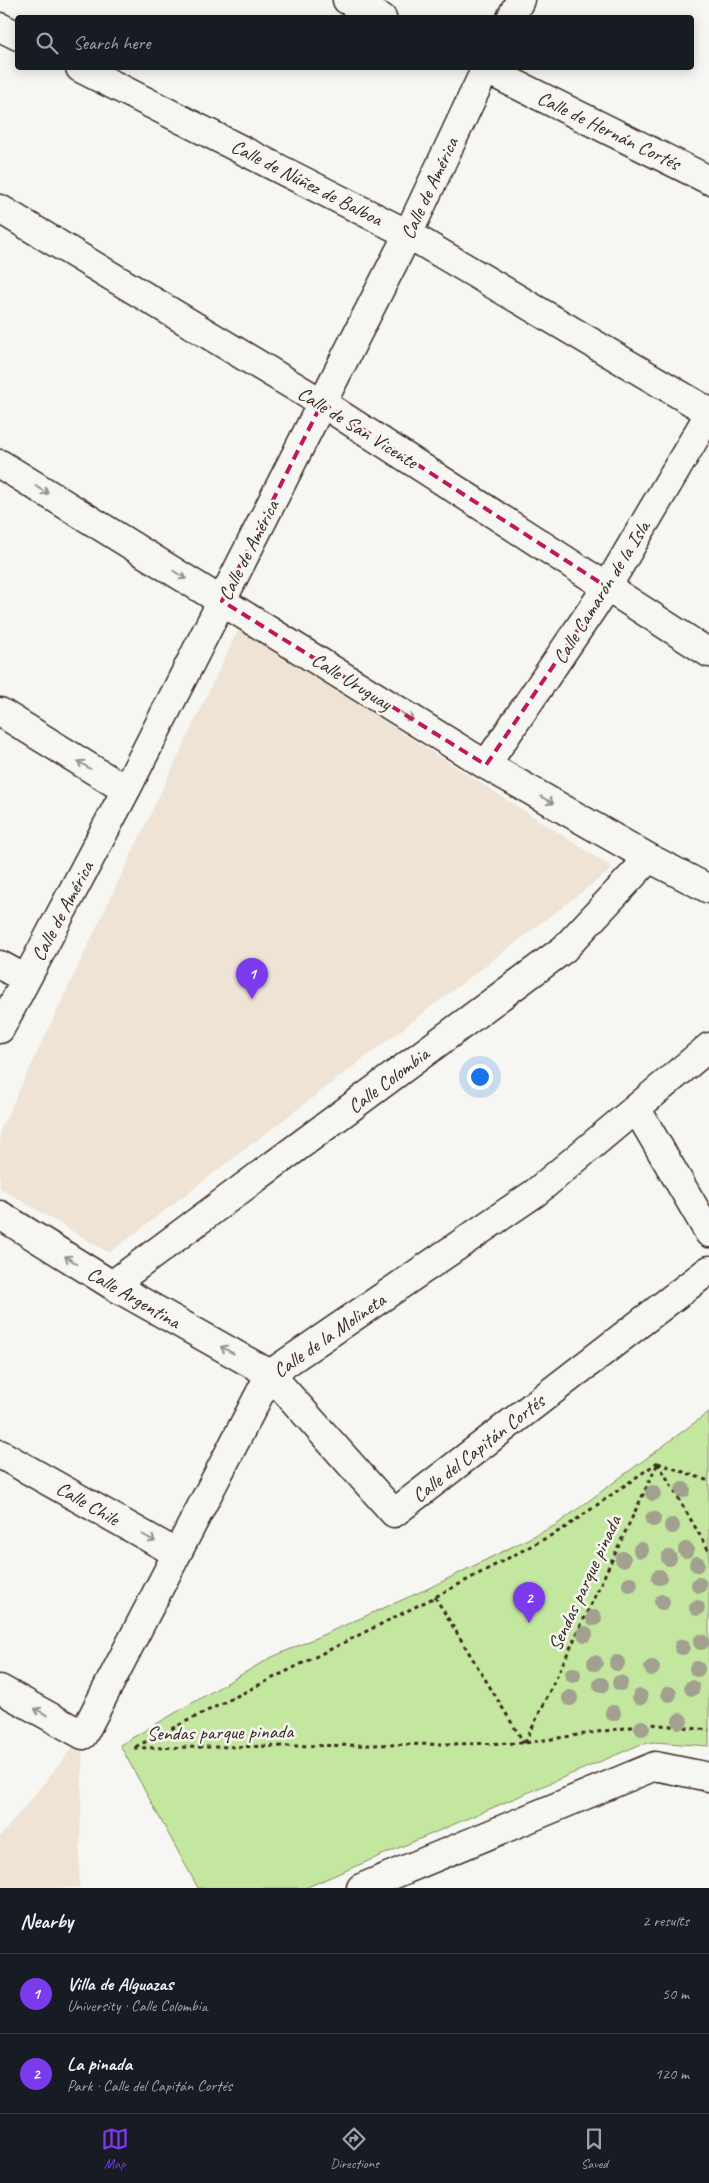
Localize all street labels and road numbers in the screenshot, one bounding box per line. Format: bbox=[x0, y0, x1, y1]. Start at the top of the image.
street label: Calle de Hernán Cortés bbox=[533, 85, 686, 177]
street label: Calle de América bbox=[395, 132, 465, 243]
street label: Calle de Núñez de Balboa bbox=[227, 134, 388, 232]
street label: Calle de San Vicente bbox=[293, 381, 424, 475]
street label: Calle de América bbox=[212, 494, 285, 605]
street label: Calle Camarón de la Isla bbox=[547, 515, 656, 668]
street label: Calle Uruguay bbox=[307, 647, 397, 716]
street label: Calle de América bbox=[26, 855, 100, 965]
street label: Calle Colombia bbox=[343, 1041, 435, 1119]
street label: Calle Argentina bbox=[83, 1261, 187, 1335]
street label: Calle de la Molineta bbox=[268, 1286, 392, 1383]
street label: Calle del Capitán Cortés bbox=[407, 1388, 551, 1508]
street label: Calle Chile bbox=[52, 1475, 125, 1532]
street label: Sendas parque pinada bbox=[542, 1510, 628, 1655]
street label: Sendas parque pinada bbox=[147, 1719, 295, 1746]

